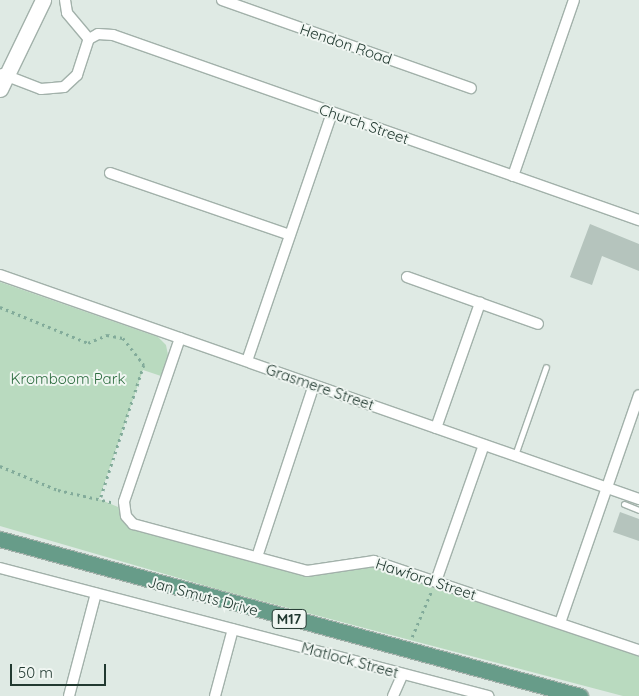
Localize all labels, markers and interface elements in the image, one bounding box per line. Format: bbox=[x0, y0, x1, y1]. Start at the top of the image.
street label: Hendon Road bbox=[298, 20, 394, 68]
street label: Church Street bbox=[317, 100, 411, 148]
street label: Grasmere Street bbox=[264, 360, 376, 414]
park label: Kromboom Park bbox=[11, 370, 125, 388]
street label: Hawford Street bbox=[373, 554, 479, 604]
street label: Jan Smuts Drive bbox=[146, 573, 260, 619]
road number: M17 bbox=[272, 608, 306, 630]
street label: Matlock Street bbox=[299, 638, 401, 682]
scale bar bbox=[12, 654, 109, 686]
text: 50 m bbox=[18, 663, 53, 682]

